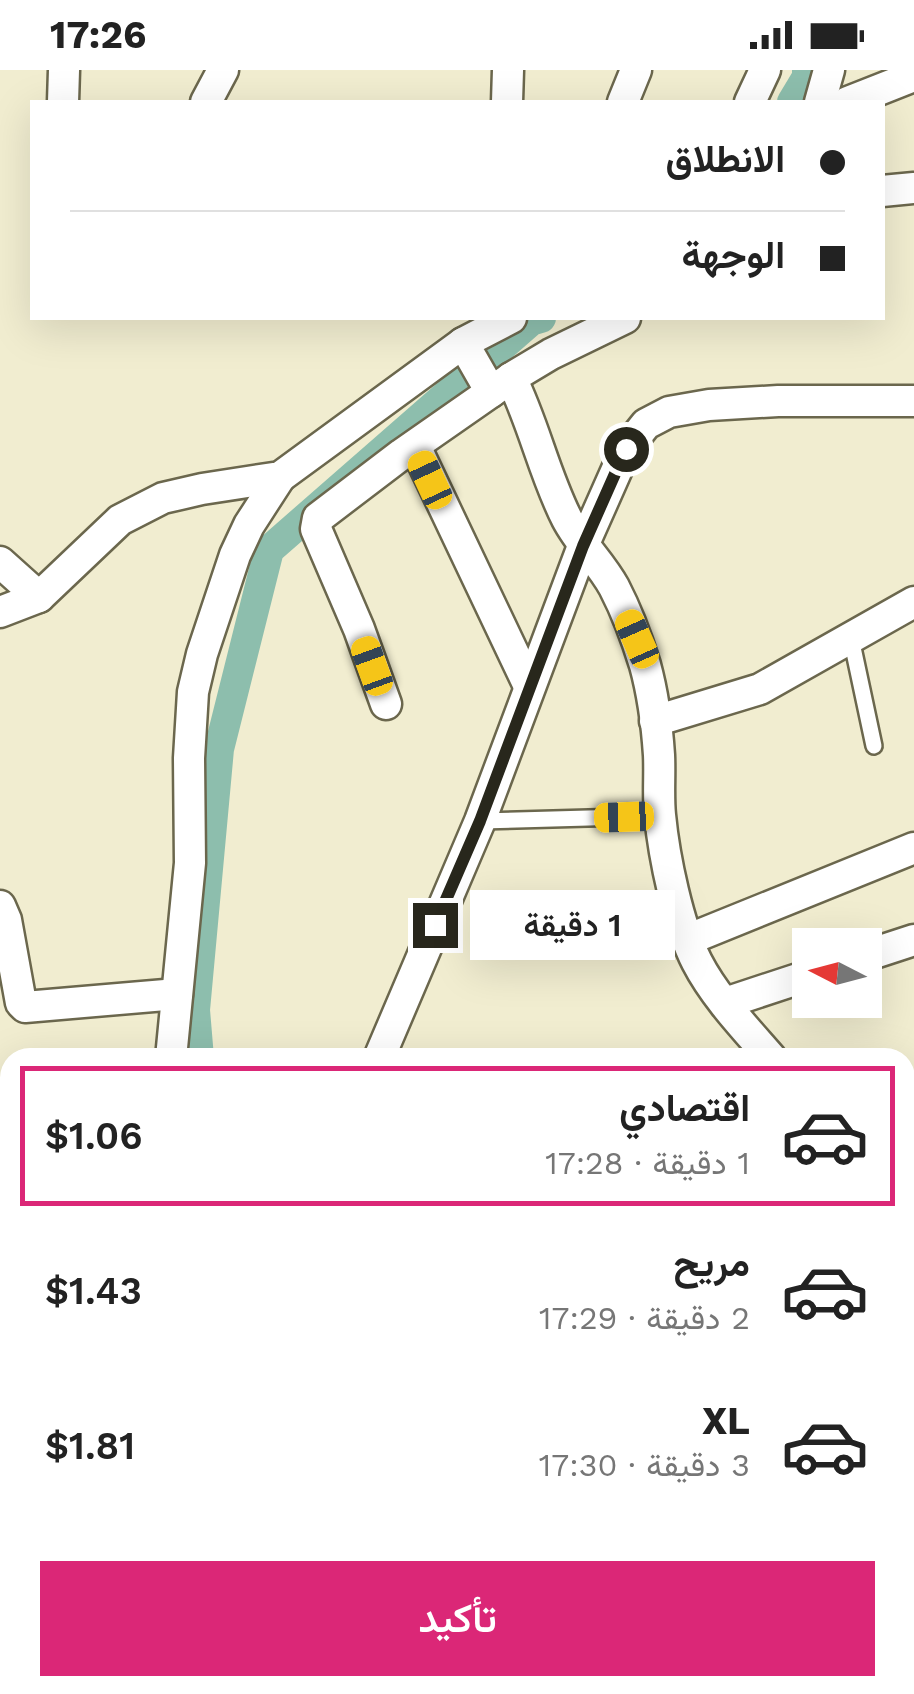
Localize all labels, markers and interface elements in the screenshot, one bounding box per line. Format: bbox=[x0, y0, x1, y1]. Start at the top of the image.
text: 17:26 bbox=[50, 13, 146, 57]
text: الانطلاق bbox=[666, 137, 785, 181]
text: الوجهة bbox=[682, 233, 785, 277]
route start bbox=[604, 427, 649, 472]
car bbox=[404, 446, 456, 514]
car bbox=[611, 605, 663, 673]
car bbox=[348, 633, 396, 699]
car bbox=[593, 801, 655, 833]
callout: 1 دقيقة bbox=[470, 890, 675, 960]
route end bbox=[413, 903, 458, 948]
text: 1 دقيقة bbox=[523, 906, 622, 944]
north arrow bbox=[792, 928, 882, 1018]
map controls bbox=[792, 928, 882, 1018]
text: اقتصادي bbox=[619, 1086, 750, 1130]
icon: car bbox=[780, 1091, 870, 1181]
text: $1.06 bbox=[45, 1114, 142, 1158]
text: 1 دقيقة · 17:28 bbox=[545, 1144, 750, 1182]
text: مريح bbox=[674, 1241, 750, 1285]
icon: car bbox=[780, 1246, 870, 1336]
text: $1.43 bbox=[45, 1269, 142, 1313]
text: 2 دقيقة · 17:29 bbox=[539, 1299, 750, 1337]
text: XL bbox=[702, 1399, 750, 1443]
icon: car bbox=[780, 1401, 870, 1491]
text: $1.81 bbox=[45, 1424, 135, 1468]
text: 3 دقيقة · 17:30 bbox=[539, 1446, 750, 1484]
button: تأكيد bbox=[40, 1561, 875, 1676]

